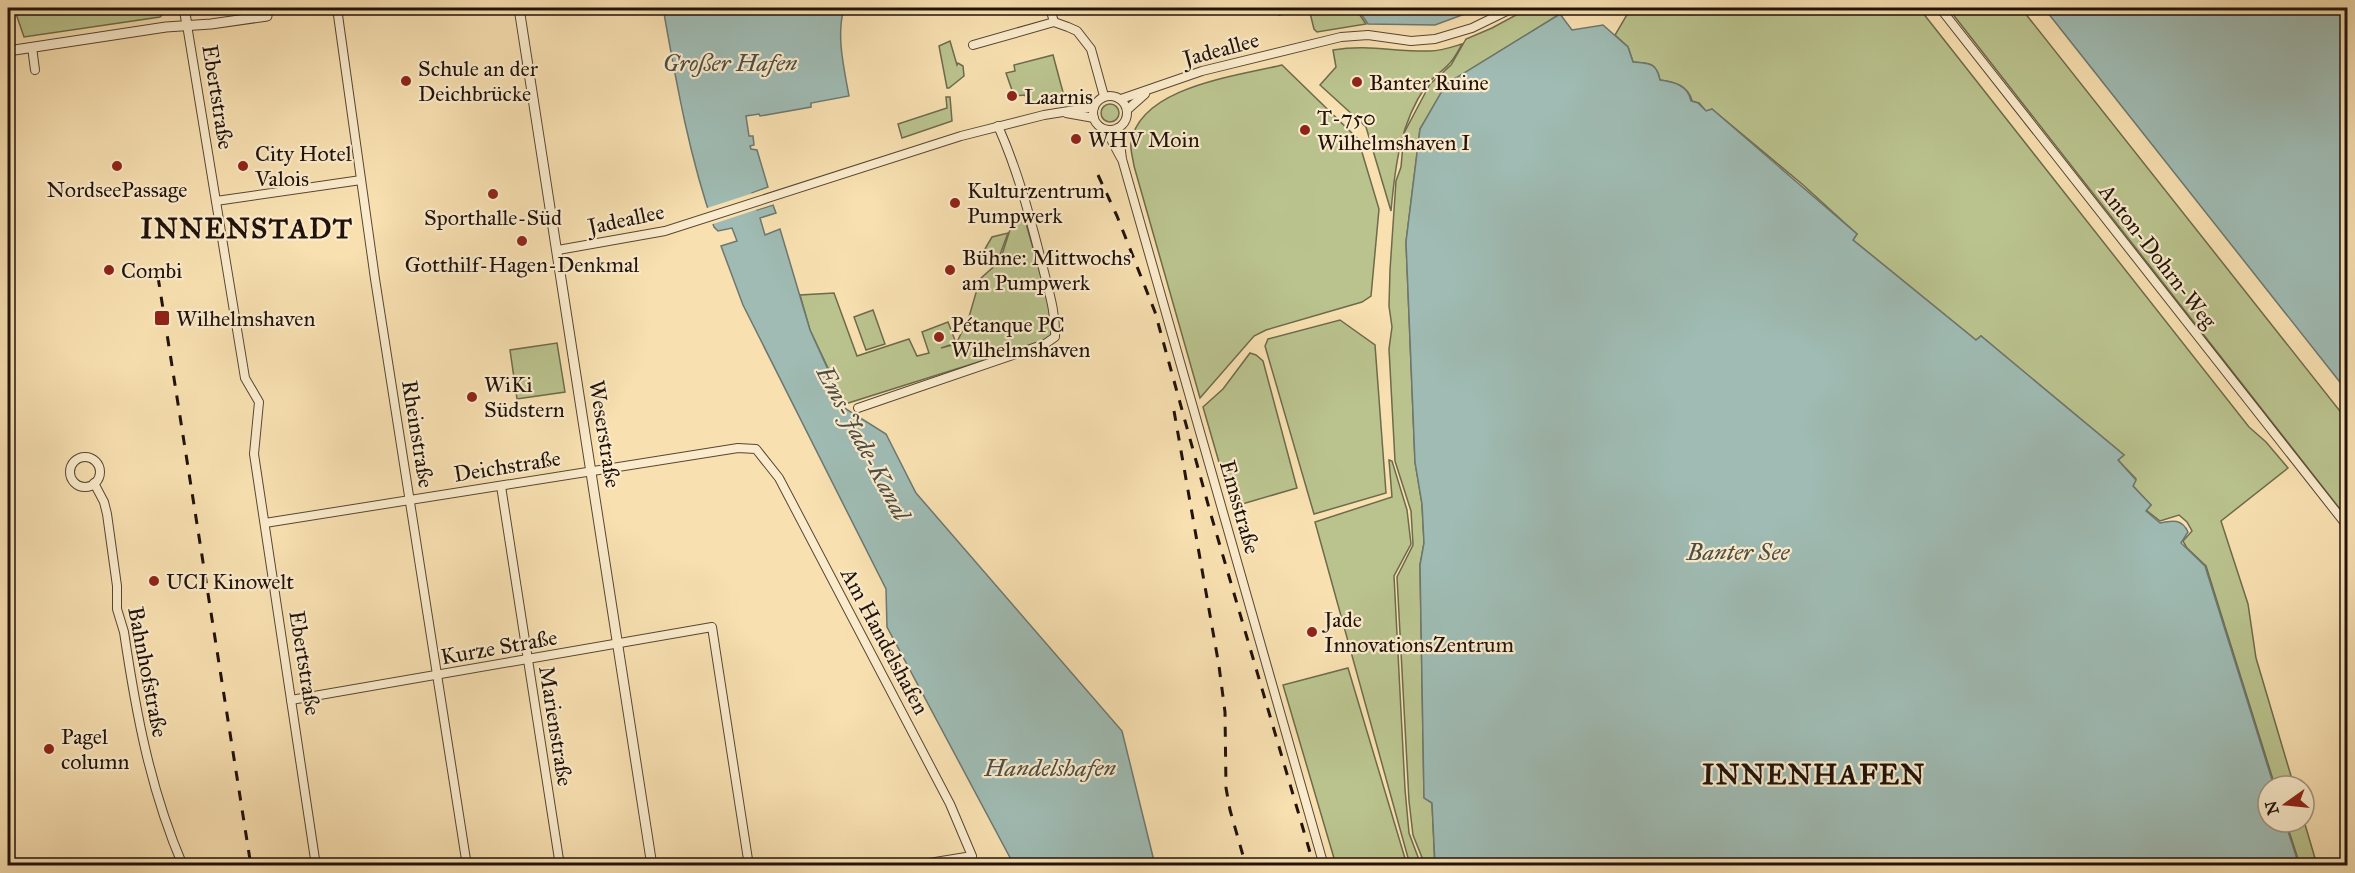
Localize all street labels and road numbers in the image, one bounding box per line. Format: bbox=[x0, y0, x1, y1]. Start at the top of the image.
street label: Jadeallee bbox=[1178, 26, 1262, 73]
street label: Ebertstraße bbox=[196, 43, 240, 151]
street label: Anton-Dohrn-Weg bbox=[2093, 178, 2223, 334]
street label: Jadeallee bbox=[583, 198, 667, 241]
street label: Rheinstraße bbox=[396, 378, 440, 490]
street label: Weserstraße bbox=[583, 378, 627, 490]
street label: Deichstraße bbox=[452, 444, 562, 488]
street label: Emsstraße bbox=[1214, 457, 1266, 557]
street label: Am Handelshafen bbox=[835, 562, 935, 719]
street label: Bahnhofstraße bbox=[122, 604, 174, 740]
street label: Ebertstraße bbox=[283, 609, 327, 717]
street label: Kurze Straße bbox=[439, 623, 559, 671]
street label: Marienstraße bbox=[533, 664, 579, 788]

